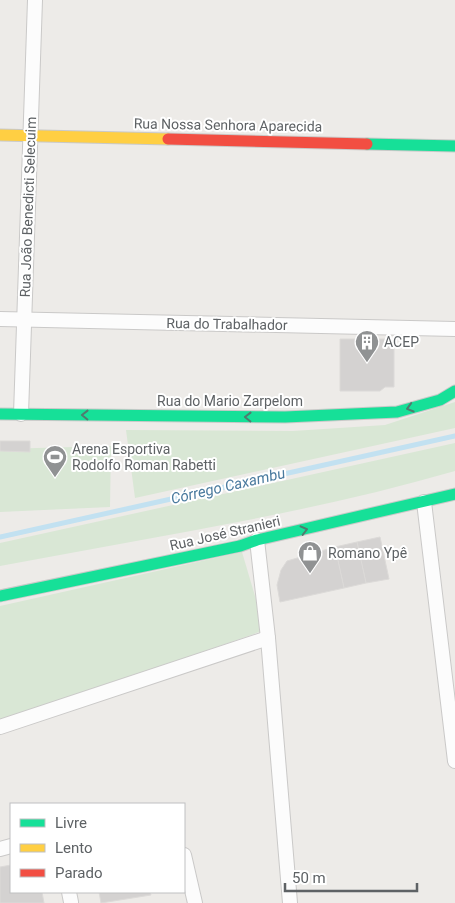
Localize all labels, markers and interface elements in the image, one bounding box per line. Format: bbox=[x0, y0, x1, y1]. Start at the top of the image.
street label: Rua Nossa Senhora Aparecida bbox=[134, 115, 322, 135]
street label: Rua João Benedicti Selecuim bbox=[17, 116, 39, 298]
street label: Rua do Trabalhador bbox=[166, 315, 288, 333]
building icon: ACEP bbox=[354, 329, 380, 363]
place label: ACEP bbox=[384, 334, 419, 350]
street label: Rua do Mario Zarpelom bbox=[157, 393, 303, 409]
one-way arrow bbox=[406, 403, 414, 413]
one-way arrow bbox=[81, 410, 89, 420]
one-way arrow bbox=[244, 412, 252, 422]
place label: Arena Esportiva Rodolfo Roman Rabetti bbox=[72, 441, 216, 473]
sports icon: Arena Esportiva Rodolfo Roman Rabetti bbox=[42, 444, 68, 478]
water label: Córrego Caxambu bbox=[169, 464, 287, 508]
street label: Rua José Stranieri bbox=[168, 513, 282, 553]
one-way arrow bbox=[300, 525, 309, 536]
shop icon: Romano Ypê bbox=[297, 540, 323, 574]
place label: Romano Ypê bbox=[328, 545, 407, 561]
legend bbox=[10, 803, 185, 893]
text: Livre bbox=[55, 814, 87, 832]
text: Lento bbox=[55, 839, 93, 857]
scale bar bbox=[285, 860, 418, 892]
text: Parado bbox=[55, 864, 103, 882]
text: 50 m bbox=[292, 869, 326, 887]

